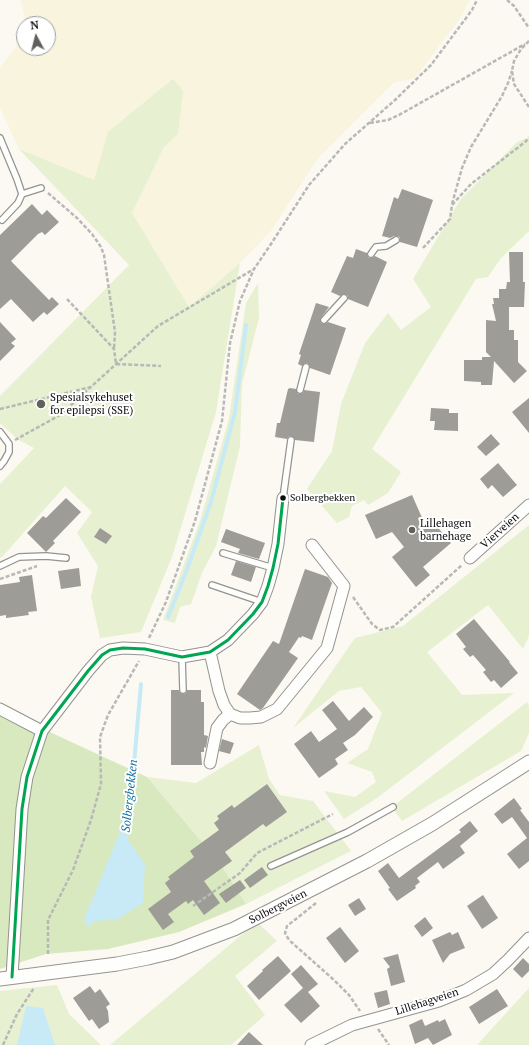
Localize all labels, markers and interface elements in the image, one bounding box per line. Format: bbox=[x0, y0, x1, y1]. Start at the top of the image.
north arrow bbox=[16, 16, 56, 56]
text: N bbox=[30, 18, 40, 33]
place label: Spesialsykehuset for epilepsi (SSE) bbox=[50, 391, 133, 417]
marker: Spesialsykehuset for epilepsi (SSE) bbox=[35, 398, 47, 410]
place label: Solbergbekken bbox=[290, 492, 355, 504]
marker: Solbergbekken bbox=[278, 493, 288, 503]
street label: Vierveien bbox=[478, 510, 522, 552]
place label: Lillehagen barnehage bbox=[420, 517, 471, 543]
marker: Lillehagen barnehage bbox=[407, 525, 417, 535]
water label: Solbergbekken bbox=[119, 759, 141, 833]
street label: Solbergveien bbox=[247, 887, 309, 927]
street label: Lillehagveien bbox=[394, 986, 460, 1018]

